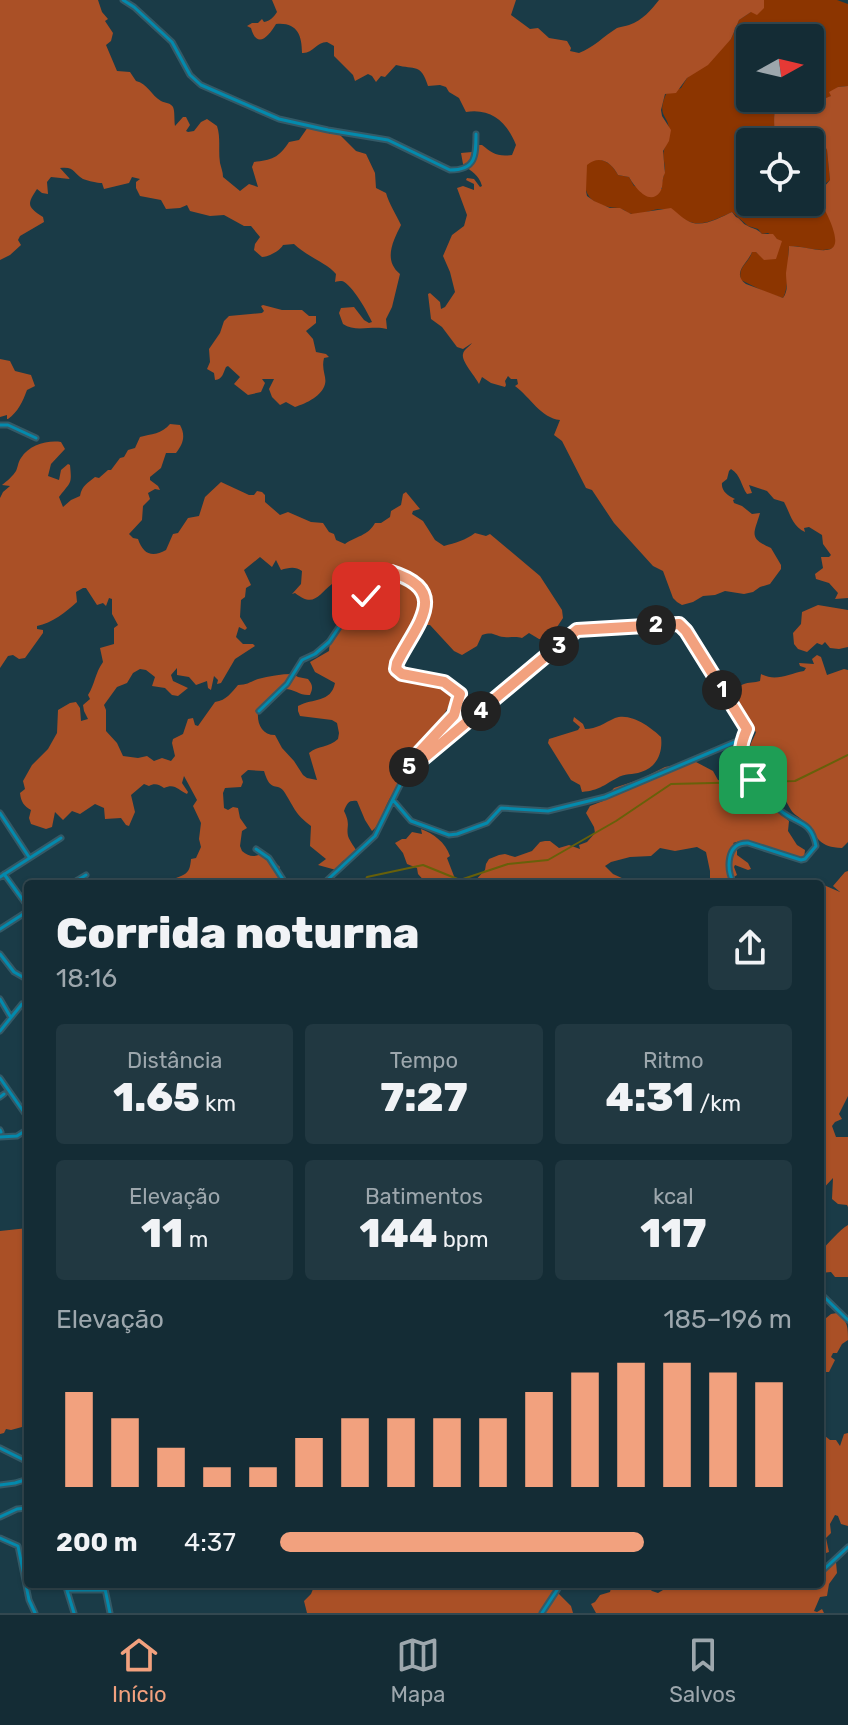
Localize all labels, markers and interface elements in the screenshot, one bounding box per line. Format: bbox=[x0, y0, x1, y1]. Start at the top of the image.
north arrow bbox=[736, 24, 824, 112]
map controls bbox=[736, 24, 824, 216]
button: locate bbox=[736, 128, 824, 216]
pin bbox=[332, 562, 400, 630]
icon: check bbox=[344, 574, 388, 618]
pin: 2 bbox=[636, 605, 676, 645]
text: 2 bbox=[649, 611, 663, 638]
pin: 3 bbox=[539, 626, 579, 666]
text: 3 bbox=[552, 632, 566, 659]
pin: 1 bbox=[702, 670, 742, 710]
text: 1 bbox=[717, 676, 727, 703]
pin: 4 bbox=[461, 691, 501, 731]
text: 4 bbox=[473, 697, 489, 724]
pin bbox=[719, 746, 787, 814]
pin: 5 bbox=[389, 747, 429, 787]
text: 5 bbox=[402, 753, 416, 780]
icon: arrive bbox=[731, 758, 775, 802]
button: share bbox=[708, 906, 792, 990]
text: Corrida noturna bbox=[56, 907, 420, 959]
text: 18:16 bbox=[56, 963, 117, 994]
text: Distância bbox=[127, 1047, 222, 1074]
text: Tempo bbox=[390, 1047, 458, 1074]
text: Ritmo bbox=[643, 1047, 704, 1074]
text: 1.65 bbox=[113, 1074, 200, 1121]
text: 7:27 bbox=[380, 1074, 468, 1121]
text: 4:31 bbox=[606, 1074, 694, 1121]
text: km bbox=[200, 1090, 236, 1117]
text: /km bbox=[694, 1090, 741, 1117]
text: Elevação bbox=[129, 1183, 220, 1210]
text: Batimentos bbox=[365, 1183, 483, 1210]
text: kcal bbox=[653, 1183, 694, 1210]
text: 11 bbox=[141, 1210, 183, 1257]
text: 144 bbox=[360, 1210, 437, 1257]
text: 117 bbox=[640, 1210, 706, 1257]
text: m bbox=[183, 1226, 208, 1253]
text: bpm bbox=[437, 1226, 488, 1253]
text: Elevação bbox=[56, 1304, 164, 1335]
text: 185–196 m bbox=[663, 1304, 792, 1335]
text: 200 m bbox=[56, 1527, 138, 1558]
text: 4:37 bbox=[184, 1527, 236, 1558]
tab: Início bbox=[112, 1633, 167, 1708]
tab: Mapa bbox=[391, 1633, 445, 1708]
tab: Salvos bbox=[669, 1633, 736, 1708]

